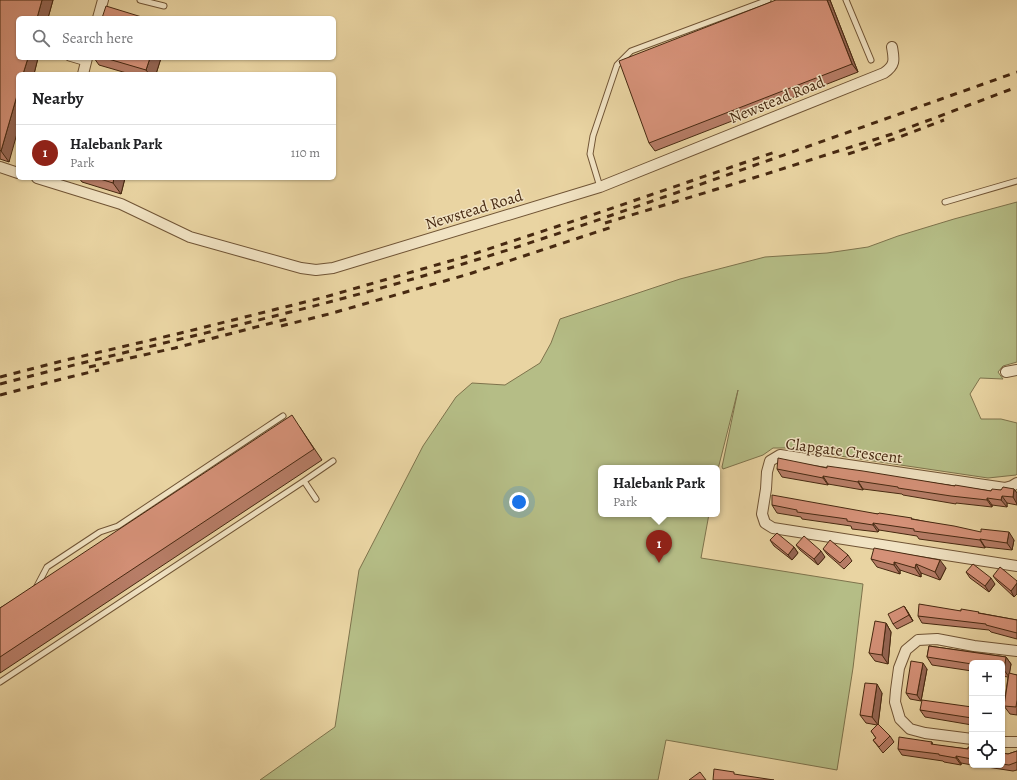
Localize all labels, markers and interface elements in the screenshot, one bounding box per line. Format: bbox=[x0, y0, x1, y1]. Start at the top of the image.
search box bbox=[16, 16, 336, 60]
icon: search bbox=[30, 27, 52, 49]
text: Search here bbox=[62, 28, 133, 48]
street label: Newstead Road bbox=[726, 71, 828, 129]
text: Nearby bbox=[32, 87, 83, 110]
text: Halebank Park bbox=[70, 134, 162, 154]
text: 1 bbox=[43, 144, 47, 161]
text: 110 m bbox=[291, 144, 320, 161]
text: Park bbox=[70, 154, 94, 171]
street label: Newstead Road bbox=[422, 185, 526, 235]
street label: Clapgate Crescent bbox=[784, 433, 904, 469]
popup bbox=[598, 465, 720, 517]
text: Halebank Park bbox=[613, 473, 705, 493]
your location bbox=[509, 492, 529, 512]
text: Park bbox=[613, 493, 637, 510]
pin: 1 bbox=[646, 530, 672, 563]
map controls bbox=[969, 660, 1005, 768]
button: + bbox=[969, 660, 1005, 696]
button: − bbox=[969, 696, 1005, 732]
button: locate bbox=[969, 732, 1005, 768]

